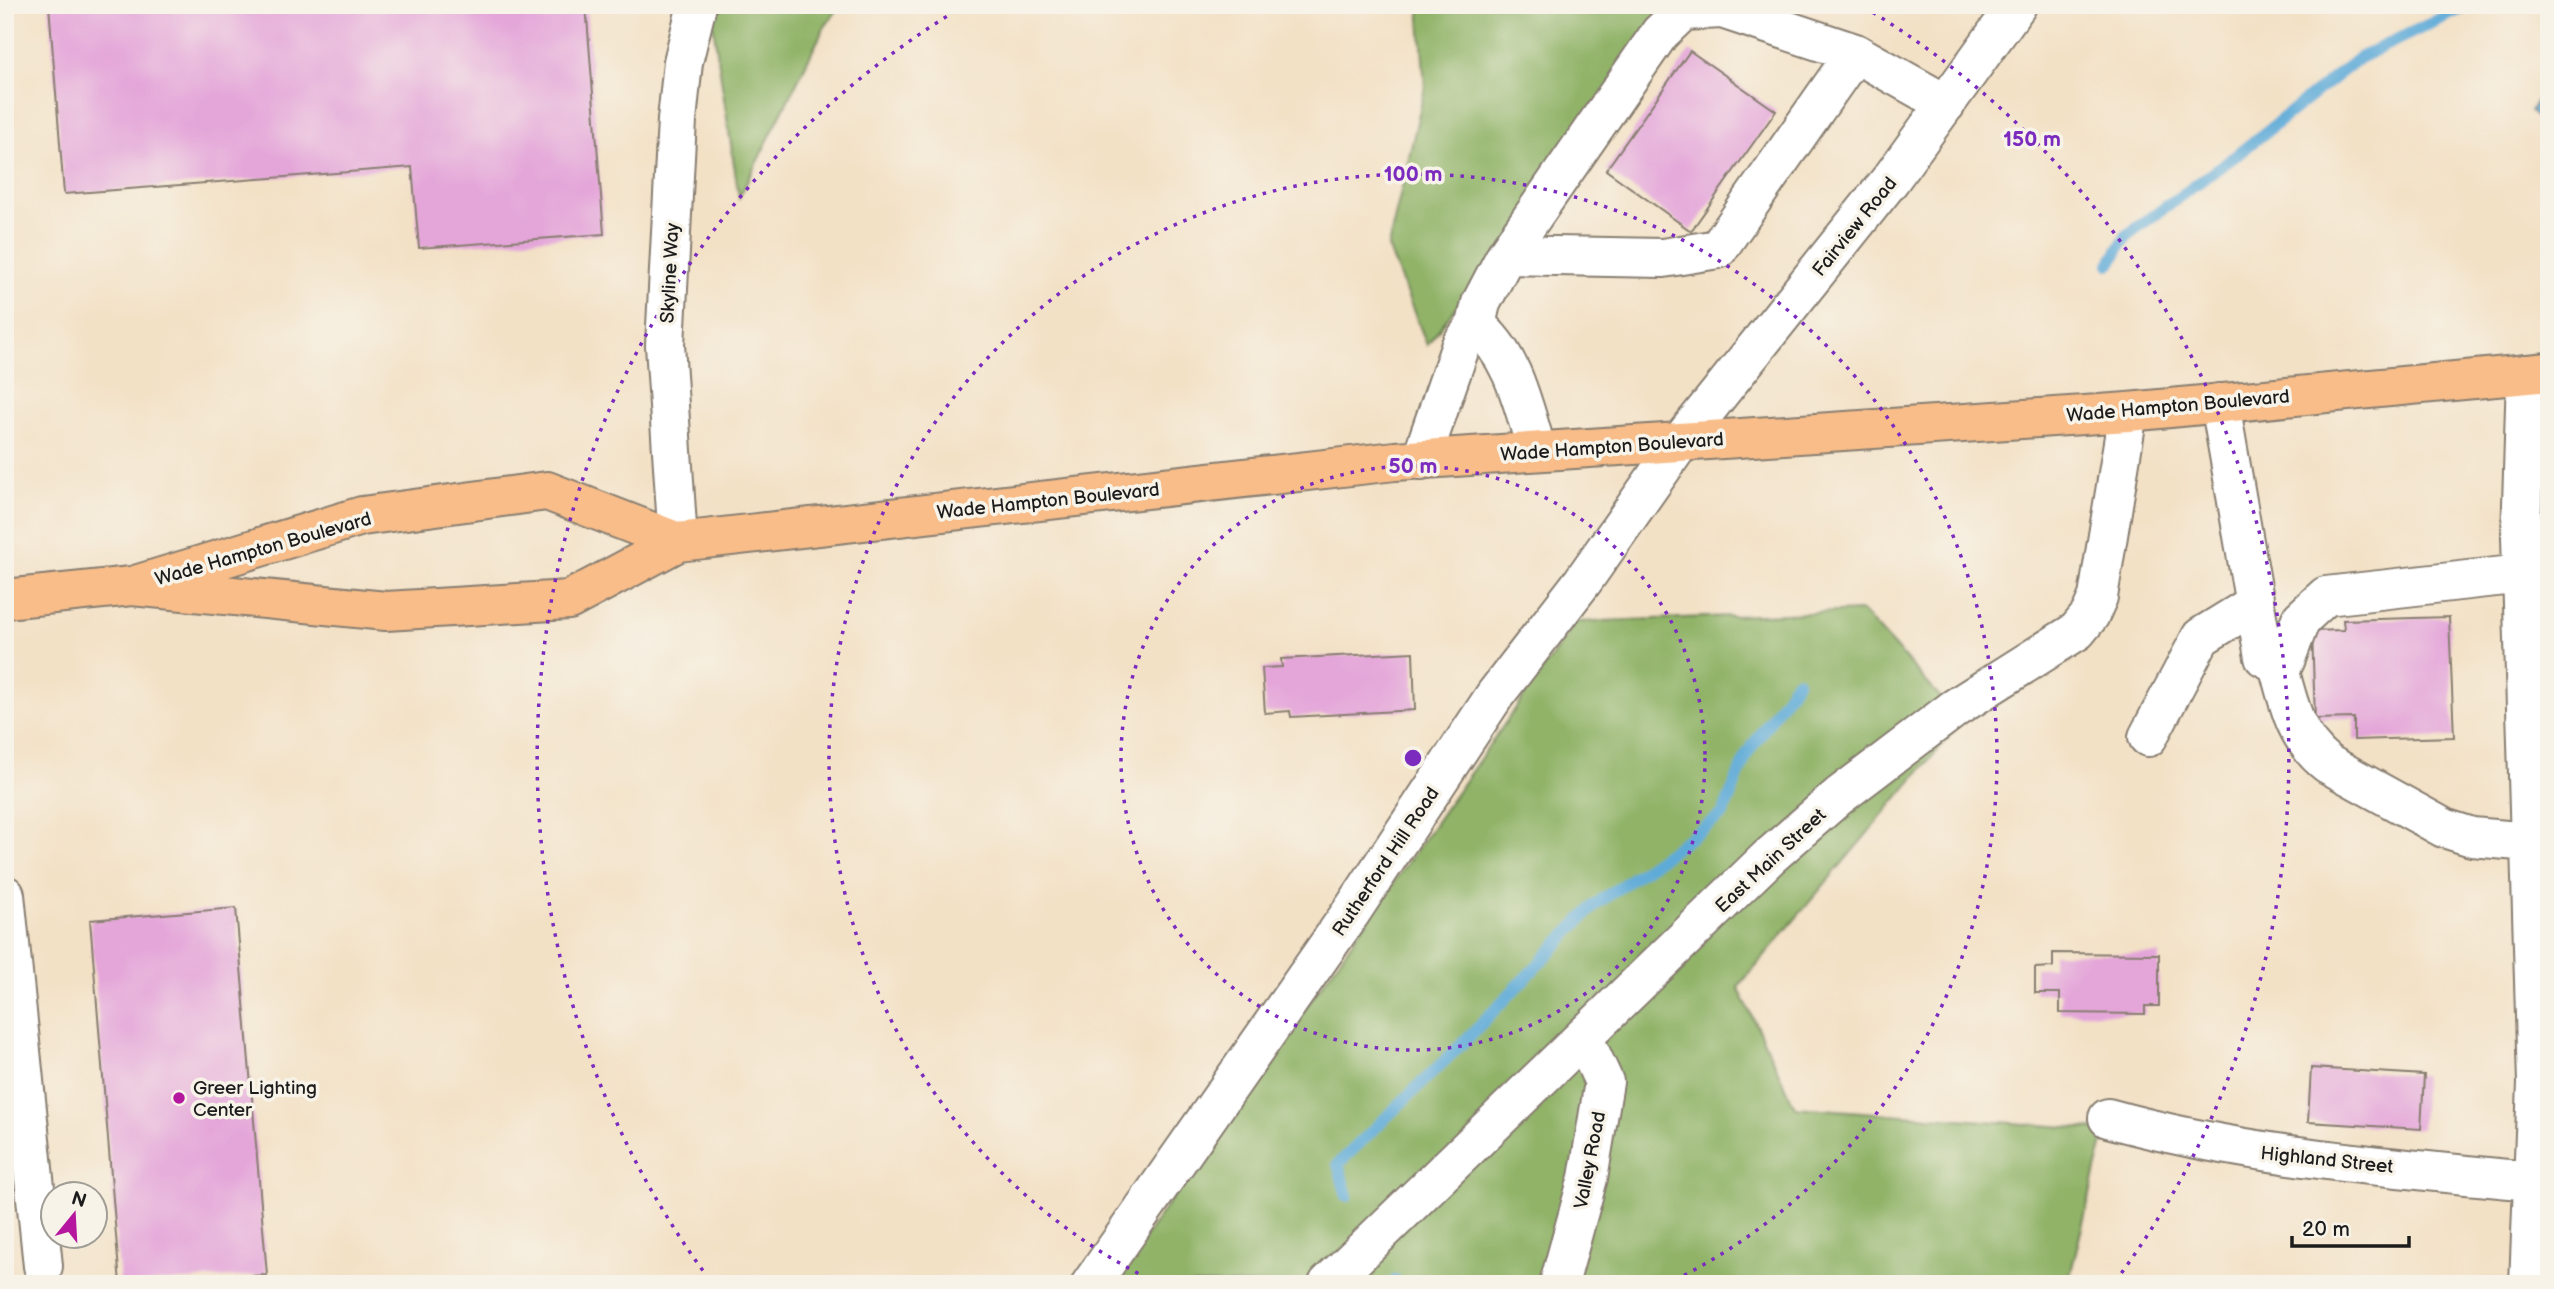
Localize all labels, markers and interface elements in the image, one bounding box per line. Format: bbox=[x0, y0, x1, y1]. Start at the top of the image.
text: 150 m bbox=[2003, 127, 2061, 152]
text: 100 m bbox=[1384, 162, 1442, 187]
street label: Fairview Road bbox=[1808, 173, 1902, 281]
street label: Skyline Way bbox=[656, 222, 685, 324]
street label: Wade Hampton Boulevard bbox=[2066, 385, 2291, 428]
street label: Wade Hampton Boulevard bbox=[1500, 428, 1725, 467]
text: 50 m bbox=[1389, 454, 1437, 479]
street label: Wade Hampton Boulevard bbox=[936, 478, 1161, 525]
street label: Wade Hampton Boulevard bbox=[153, 508, 374, 591]
centre of rings bbox=[1401, 746, 1425, 770]
street label: Rutherford Hill Road bbox=[1328, 783, 1445, 941]
street label: East Main Street bbox=[1711, 804, 1831, 918]
place label: Greer Lighting Center bbox=[193, 1077, 317, 1122]
marker: Greer Lighting Center bbox=[171, 1090, 187, 1106]
street label: Valley Road bbox=[1570, 1110, 1611, 1211]
street label: Highland Street bbox=[2259, 1142, 2394, 1179]
north arrow bbox=[38, 1180, 108, 1250]
text: N bbox=[68, 1187, 89, 1213]
scale bar bbox=[2292, 1205, 2409, 1249]
text: 20 m bbox=[2302, 1217, 2350, 1242]

